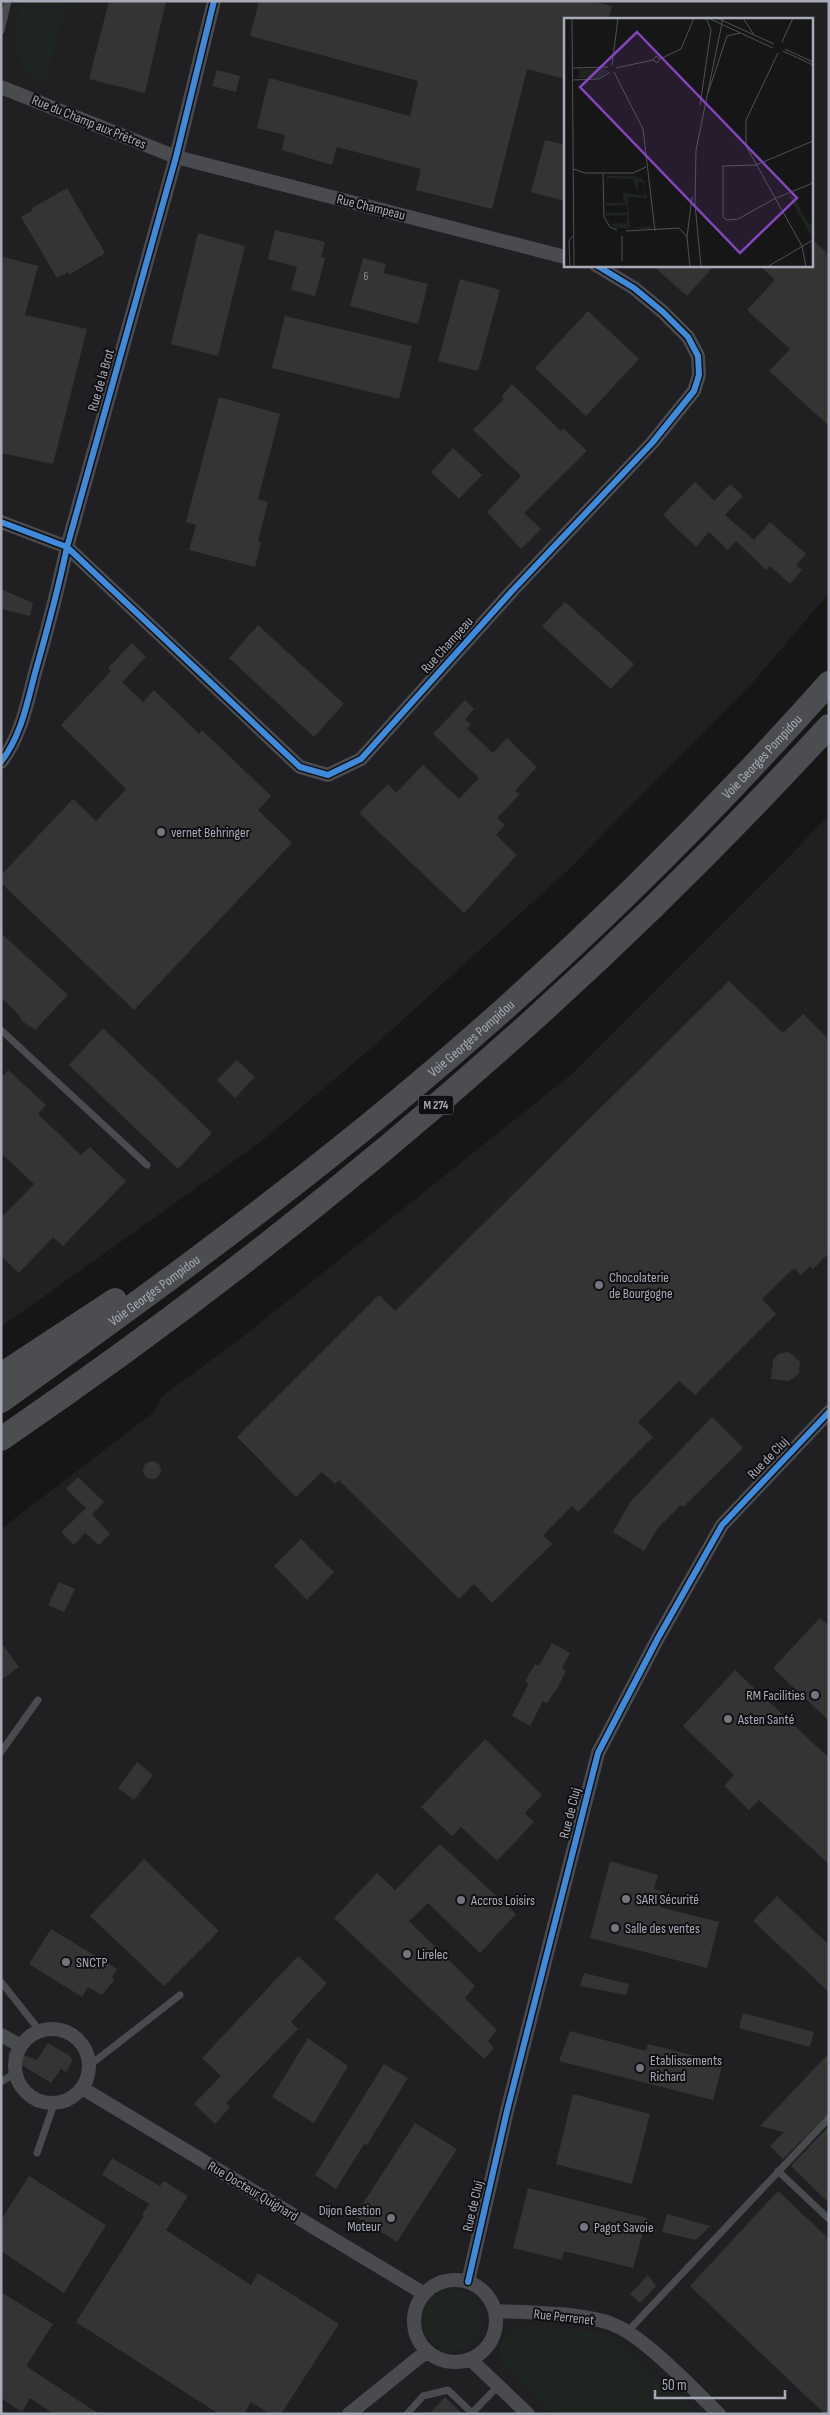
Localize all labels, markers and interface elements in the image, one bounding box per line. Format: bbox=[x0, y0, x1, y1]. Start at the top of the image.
inset map bbox=[564, 18, 812, 266]
street label: Rue du Champ aux Prêtres bbox=[29, 91, 149, 153]
street label: Rue Champeau bbox=[335, 190, 407, 224]
house number: 6 bbox=[364, 270, 369, 283]
street label: Rue de la Brot bbox=[84, 347, 118, 413]
street label: Rue Champeau bbox=[417, 613, 477, 677]
street label: Voie Georges Pompidou bbox=[718, 711, 805, 802]
place label: vernet Behringer bbox=[171, 824, 250, 841]
marker: vernet Behringer bbox=[155, 826, 167, 838]
street label: Voie Georges Pompidou bbox=[424, 996, 518, 1081]
road number: M 274 bbox=[418, 1096, 454, 1114]
street label: Voie Georges Pompidou bbox=[105, 1251, 203, 1329]
place label: Chocolaterie de Bourgogne bbox=[609, 1269, 673, 1302]
marker: Chocolaterie de Bourgogne bbox=[593, 1279, 605, 1291]
street label: Rue de Cluj bbox=[744, 1434, 792, 1482]
place label: RM Facilities bbox=[746, 1687, 805, 1704]
marker: RM Facilities bbox=[809, 1689, 821, 1701]
place label: Asten Santé bbox=[737, 1711, 794, 1728]
marker: Asten Santé bbox=[722, 1713, 734, 1725]
street label: Rue de Cluj bbox=[556, 1786, 584, 1840]
place label: SARI Sécurité bbox=[636, 1891, 699, 1908]
place label: Accros Loisirs bbox=[470, 1892, 535, 1909]
marker: SARI Sécurité bbox=[620, 1893, 632, 1905]
marker: Accros Loisirs bbox=[455, 1894, 467, 1906]
place label: Salle des ventes bbox=[625, 1920, 700, 1937]
marker: Salle des ventes bbox=[609, 1922, 621, 1934]
place label: Lirelec bbox=[417, 1946, 448, 1963]
marker: Lirelec bbox=[401, 1948, 413, 1960]
place label: SNCTP bbox=[76, 1954, 107, 1971]
marker: SNCTP bbox=[60, 1956, 72, 1968]
place label: Etablissements Richard bbox=[650, 2052, 722, 2085]
marker: Etablissements Richard bbox=[634, 2062, 646, 2074]
street label: Rue Docteur Quignard bbox=[205, 2157, 301, 2225]
street label: Rue de Cluj bbox=[459, 2179, 487, 2233]
place label: Dijon Gestion Moteur bbox=[319, 2202, 381, 2235]
marker: Dijon Gestion Moteur bbox=[385, 2212, 397, 2224]
place label: Pagot Savoie bbox=[594, 2219, 654, 2236]
marker: Pagot Savoie bbox=[578, 2221, 590, 2233]
street label: Rue Perrenet bbox=[533, 2305, 595, 2329]
scale bar bbox=[655, 2368, 785, 2400]
text: 50 m bbox=[662, 2376, 687, 2395]

